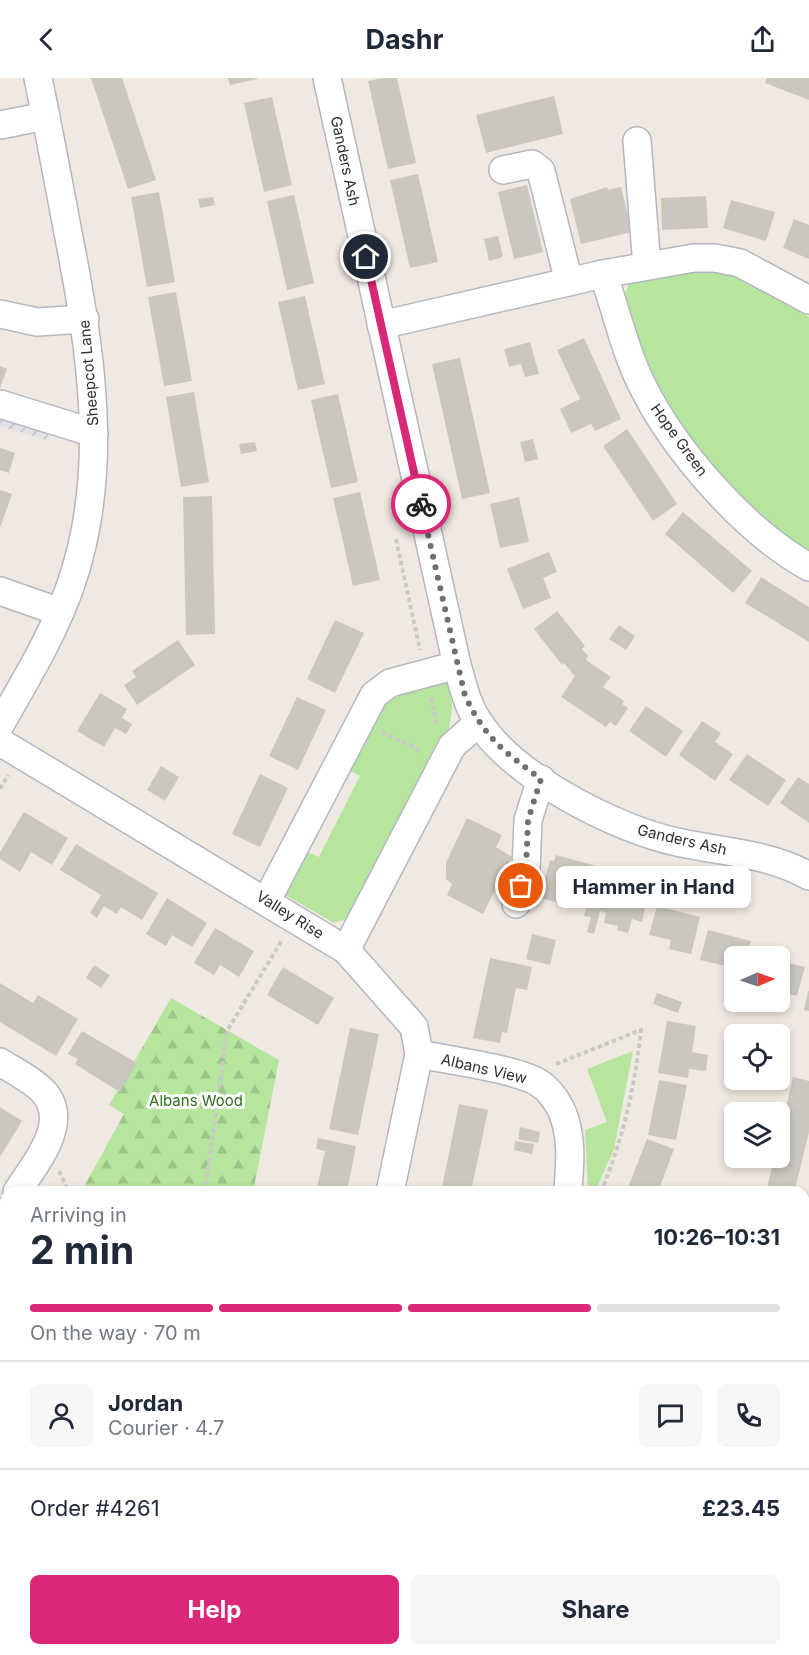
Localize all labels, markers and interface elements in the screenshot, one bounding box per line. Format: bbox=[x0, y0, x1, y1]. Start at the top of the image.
icon: back bbox=[30, 23, 63, 56]
text: Dashr bbox=[365, 23, 444, 56]
icon: share bbox=[746, 23, 779, 56]
street label: Ganders Ash bbox=[327, 114, 364, 208]
pin bbox=[340, 231, 391, 282]
icon: home bbox=[349, 240, 382, 273]
street label: Sheepcot Lane bbox=[74, 319, 103, 427]
street label: Hope Green bbox=[647, 400, 712, 480]
courier bbox=[391, 474, 451, 534]
icon: bike bbox=[405, 488, 438, 521]
street label: Ganders Ash bbox=[635, 820, 729, 859]
pin bbox=[495, 860, 546, 911]
callout: Hammer in Hand bbox=[557, 865, 752, 907]
icon: bag bbox=[504, 869, 537, 902]
text: Hammer in Hand bbox=[572, 875, 735, 899]
street label: Valley Rise bbox=[253, 886, 328, 943]
north arrow bbox=[724, 946, 790, 1012]
map controls bbox=[724, 946, 790, 1168]
button: locate bbox=[724, 1024, 790, 1090]
street label: Albans View bbox=[439, 1049, 529, 1088]
park label: Albans Wood bbox=[149, 1091, 243, 1110]
button: layers bbox=[724, 1102, 790, 1168]
text: Arriving in bbox=[30, 1203, 127, 1227]
text: 10:26–10:31 bbox=[654, 1224, 780, 1250]
text: 2 min bbox=[30, 1226, 134, 1273]
text: On the way · 70 m bbox=[30, 1321, 201, 1345]
button: person bbox=[30, 1384, 93, 1447]
button: chat bbox=[639, 1384, 702, 1447]
button: phone bbox=[717, 1384, 780, 1447]
text: Jordan bbox=[108, 1390, 183, 1416]
text: Courier · 4.7 bbox=[108, 1416, 224, 1440]
text: Order #4261 bbox=[30, 1495, 160, 1521]
text: £23.45 bbox=[702, 1495, 780, 1521]
button: Help bbox=[30, 1575, 399, 1644]
button: Share bbox=[411, 1575, 780, 1644]

